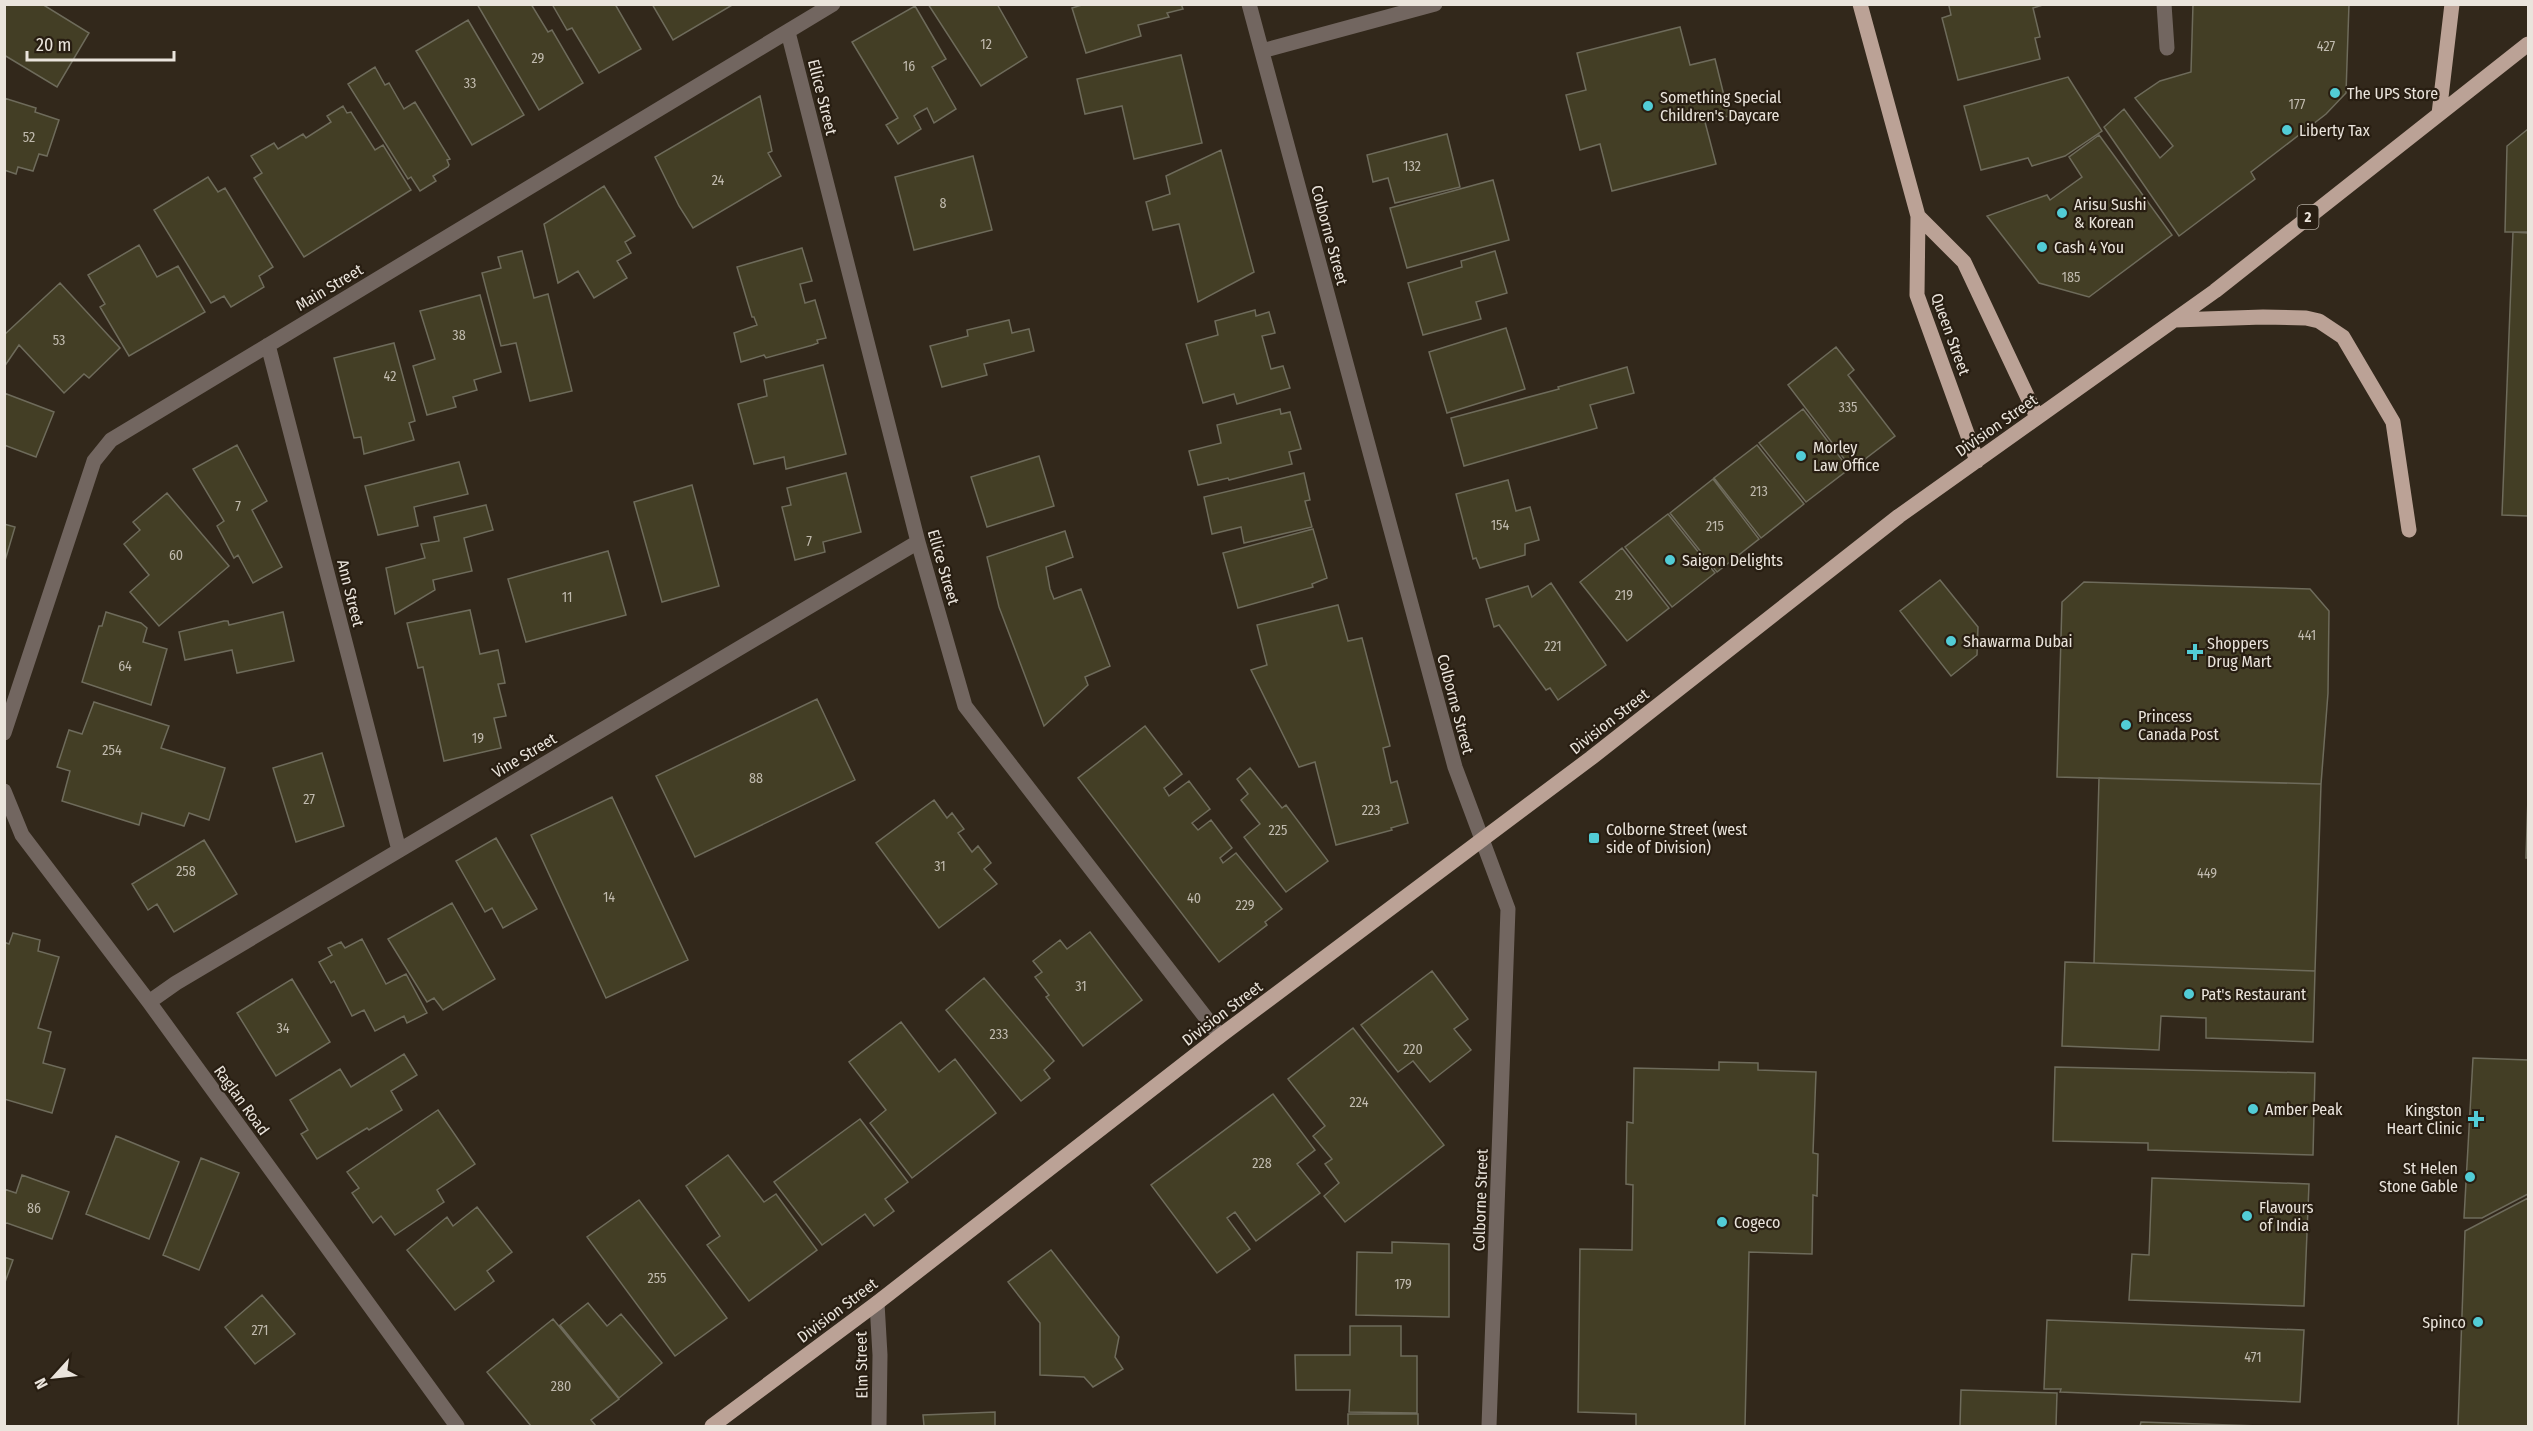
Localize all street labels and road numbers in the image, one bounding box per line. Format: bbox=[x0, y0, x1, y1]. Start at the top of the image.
street label: Ellice Street bbox=[804, 57, 841, 138]
street label: Colborne Street bbox=[1307, 183, 1352, 288]
road number: 2 bbox=[2298, 205, 2318, 229]
street label: Main Street bbox=[292, 260, 367, 315]
street label: Queen Street bbox=[1927, 291, 1974, 378]
street label: Division Street bbox=[1952, 390, 2041, 461]
street label: Ellice Street bbox=[924, 527, 964, 608]
street label: Ann Street bbox=[333, 558, 368, 629]
street label: Colborne Street bbox=[1433, 652, 1478, 757]
street label: Division Street bbox=[1566, 684, 1653, 758]
street label: Vine Street bbox=[489, 728, 560, 782]
street label: Division Street bbox=[1179, 977, 1267, 1050]
street label: Raglan Road bbox=[210, 1062, 273, 1139]
street label: Colborne Street bbox=[1469, 1148, 1492, 1252]
street label: Division Street bbox=[794, 1274, 882, 1347]
street label: Elm Street bbox=[851, 1331, 872, 1399]

